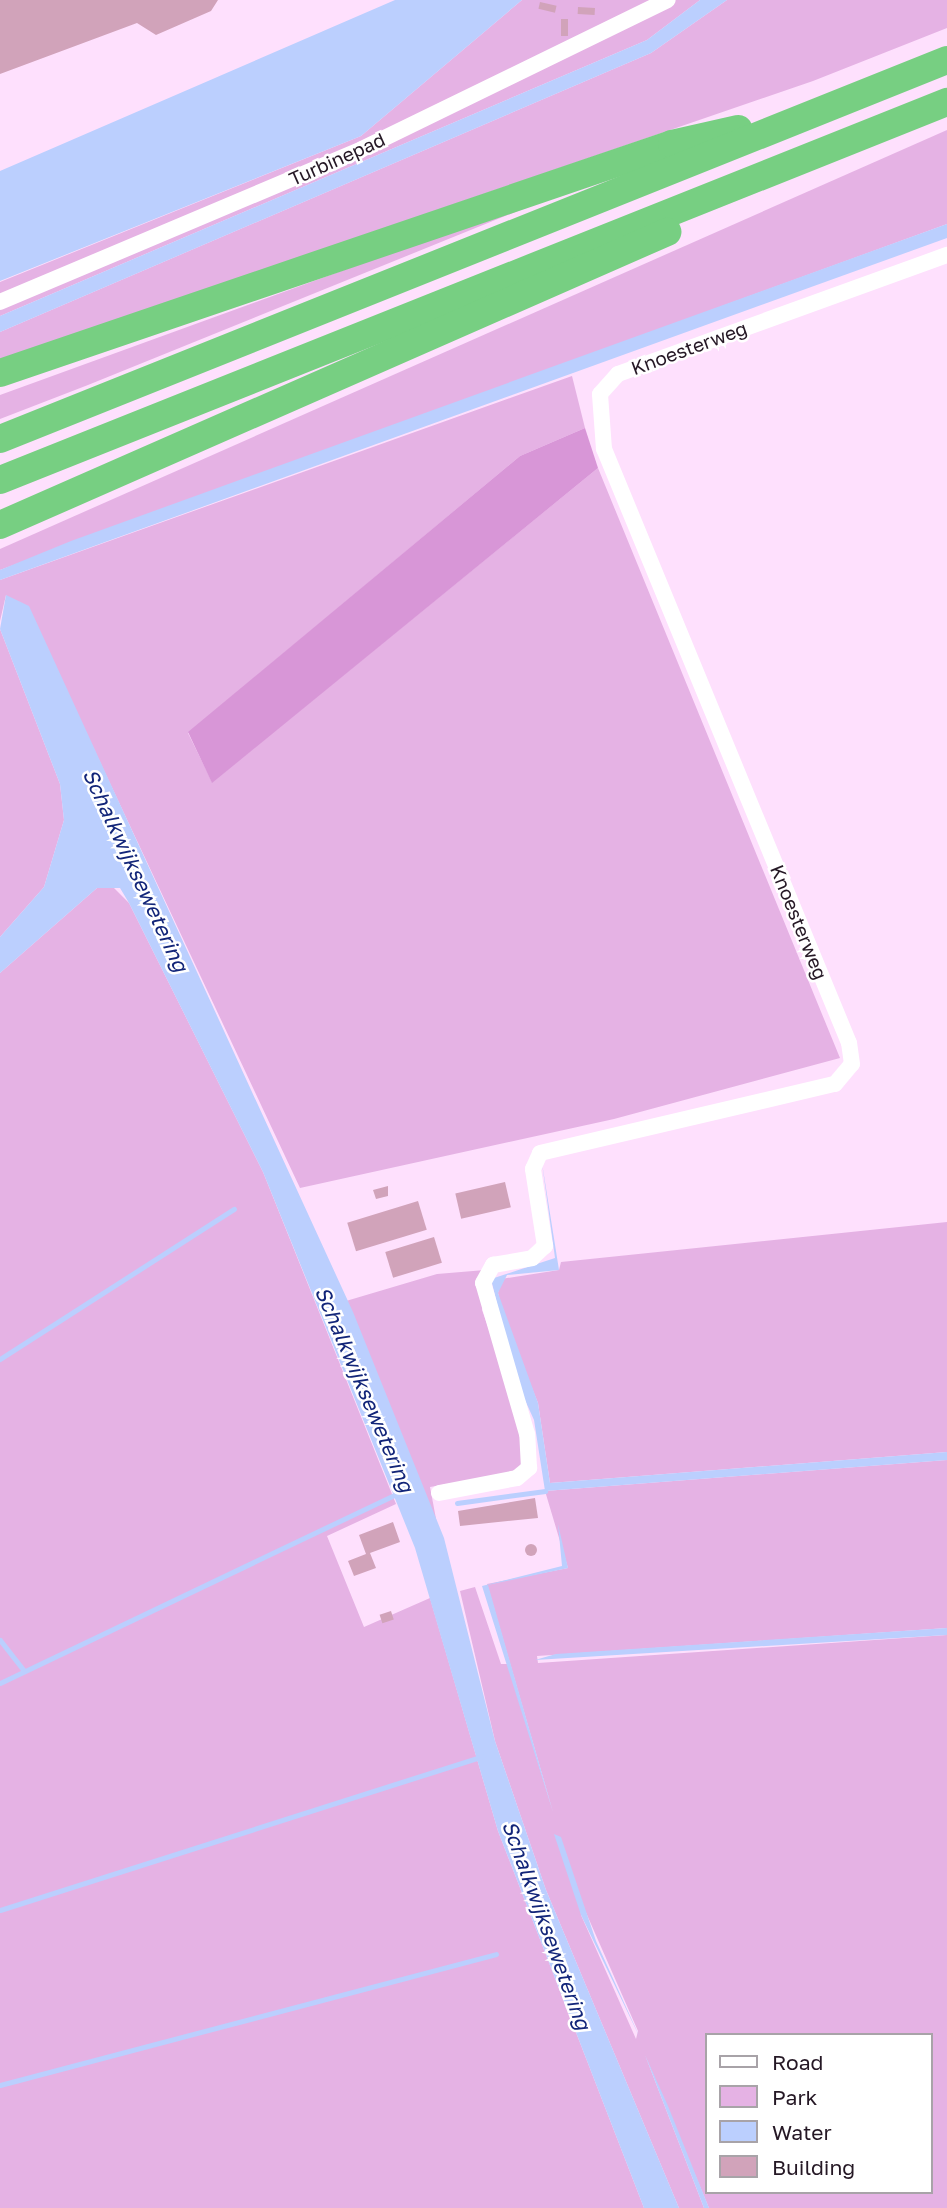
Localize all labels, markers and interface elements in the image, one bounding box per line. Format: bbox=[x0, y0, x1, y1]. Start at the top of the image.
street label: Turbinepad bbox=[286, 128, 388, 190]
street label: Knoesterweg bbox=[628, 316, 750, 380]
water label: Schalkwijksewetering bbox=[78, 765, 194, 975]
street label: Knoesterweg bbox=[766, 861, 832, 983]
water label: Schalkwijksewetering bbox=[310, 1282, 420, 1496]
water label: Schalkwijksewetering bbox=[497, 1817, 597, 2033]
legend bbox=[706, 2033, 933, 2194]
text: Road bbox=[772, 2049, 823, 2075]
text: Park bbox=[772, 2084, 817, 2110]
text: Water bbox=[772, 2119, 832, 2145]
text: Building bbox=[772, 2154, 855, 2180]

